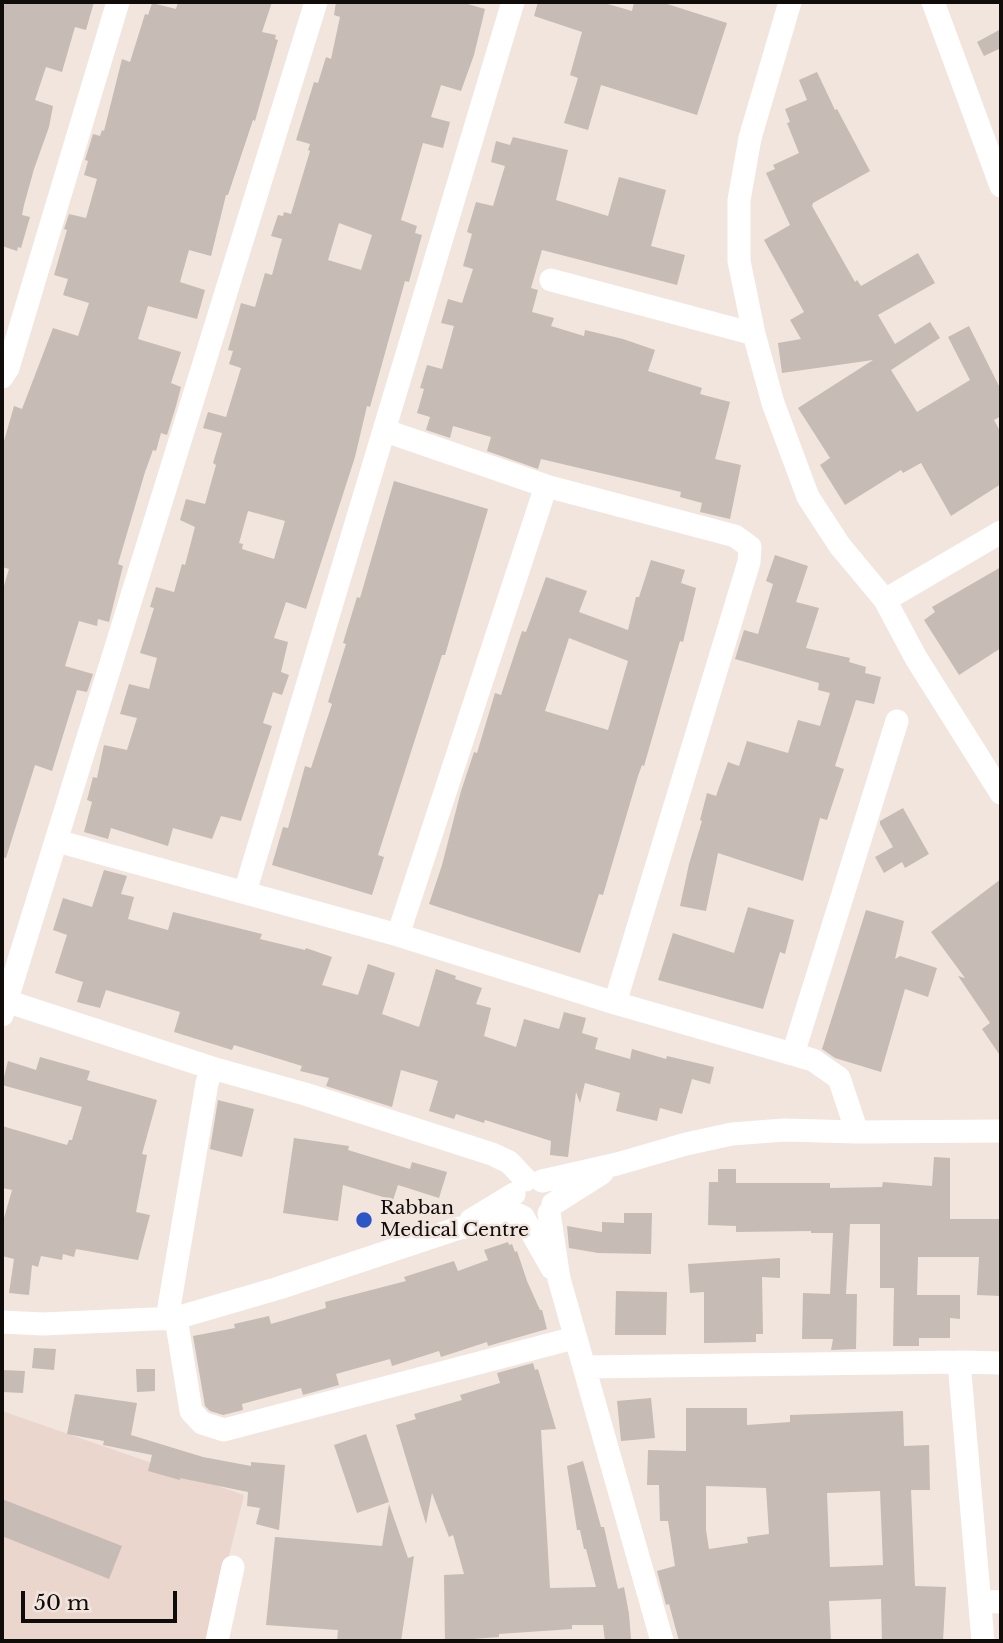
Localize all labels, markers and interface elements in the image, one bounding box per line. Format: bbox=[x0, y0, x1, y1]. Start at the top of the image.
place label: Rabban Medical Centre bbox=[380, 1198, 529, 1242]
marker: Rabban Medical Centre bbox=[354, 1210, 374, 1230]
scale bar bbox=[24, 1576, 180, 1620]
text: 50 m bbox=[34, 1590, 89, 1616]

